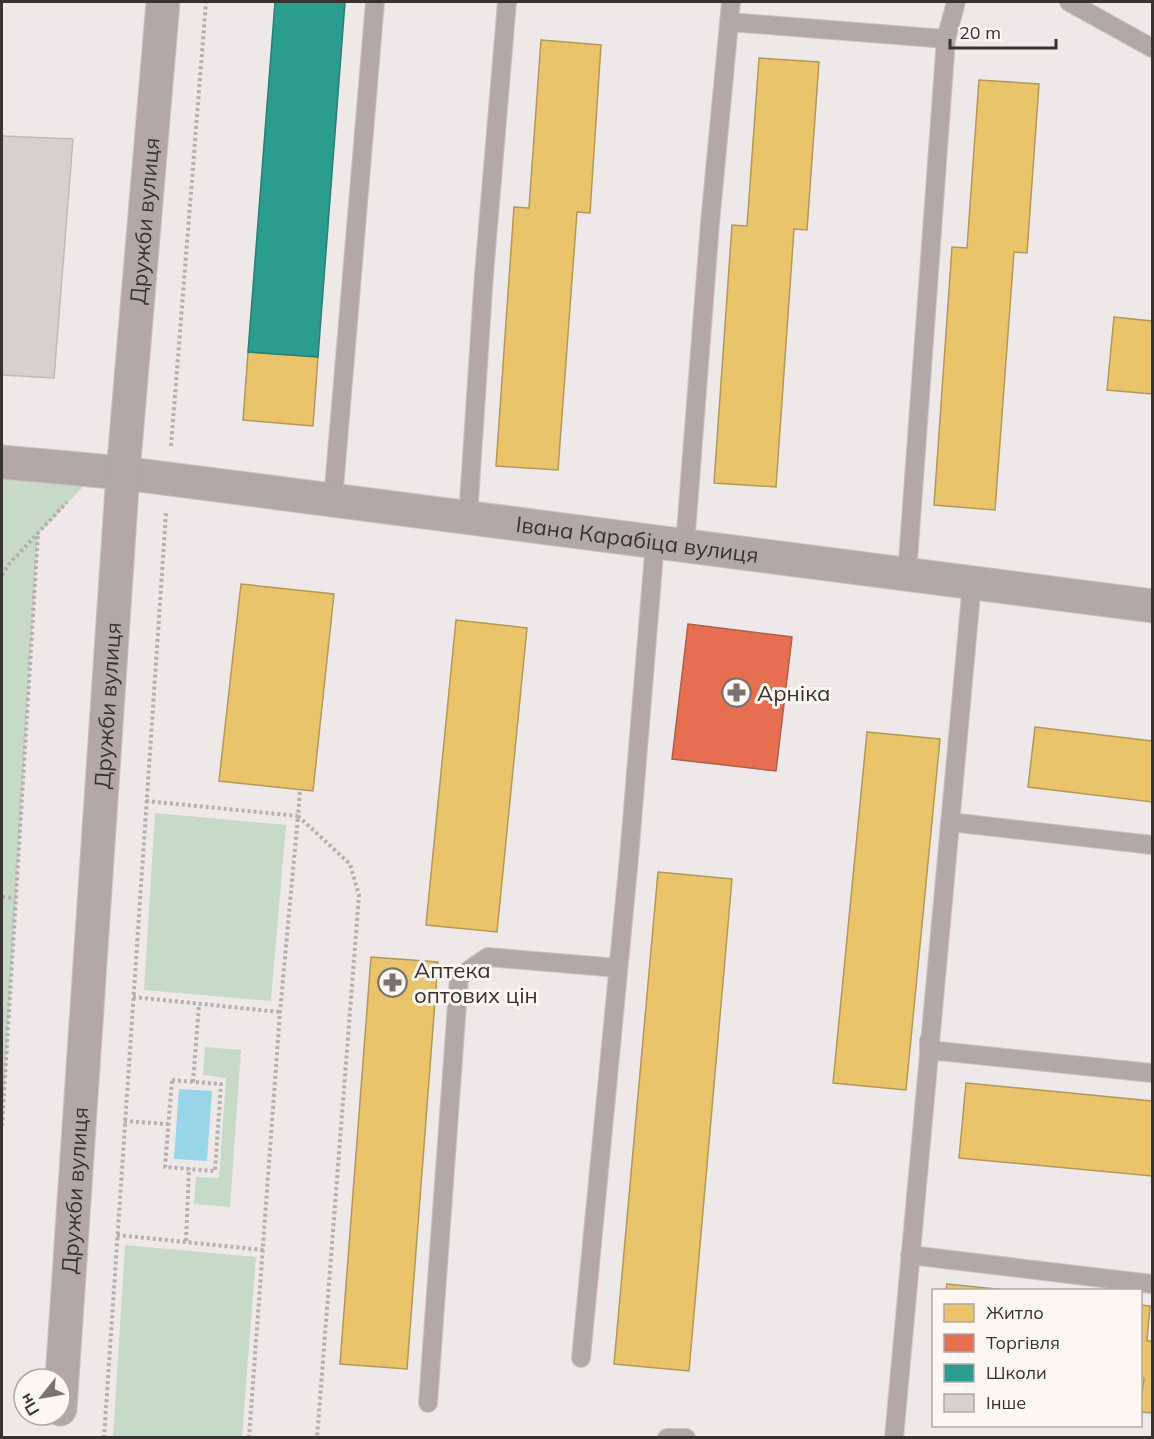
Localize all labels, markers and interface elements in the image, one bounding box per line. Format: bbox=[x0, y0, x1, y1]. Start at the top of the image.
scale bar bbox=[950, 12, 1056, 50]
text: 20 m bbox=[959, 21, 1001, 44]
street label: Дружби вулиця bbox=[123, 136, 165, 306]
street label: Івана Карабіца вулиця bbox=[514, 510, 760, 569]
street label: Дружби вулиця bbox=[88, 621, 127, 790]
pharmacy icon: Арніка bbox=[720, 677, 752, 709]
place label: Арніка bbox=[757, 679, 830, 707]
place label: Аптека оптових цін bbox=[414, 956, 538, 1009]
pharmacy icon: Аптека оптових цін bbox=[377, 967, 409, 999]
street label: Дружби вулиця bbox=[55, 1106, 94, 1275]
legend bbox=[932, 1289, 1142, 1427]
text: Житло bbox=[986, 1301, 1044, 1324]
text: Торгівля bbox=[986, 1331, 1060, 1354]
text: Школи bbox=[986, 1361, 1047, 1384]
north arrow bbox=[12, 1367, 72, 1427]
text: Пн bbox=[15, 1390, 43, 1419]
text: Інше bbox=[986, 1391, 1026, 1414]

